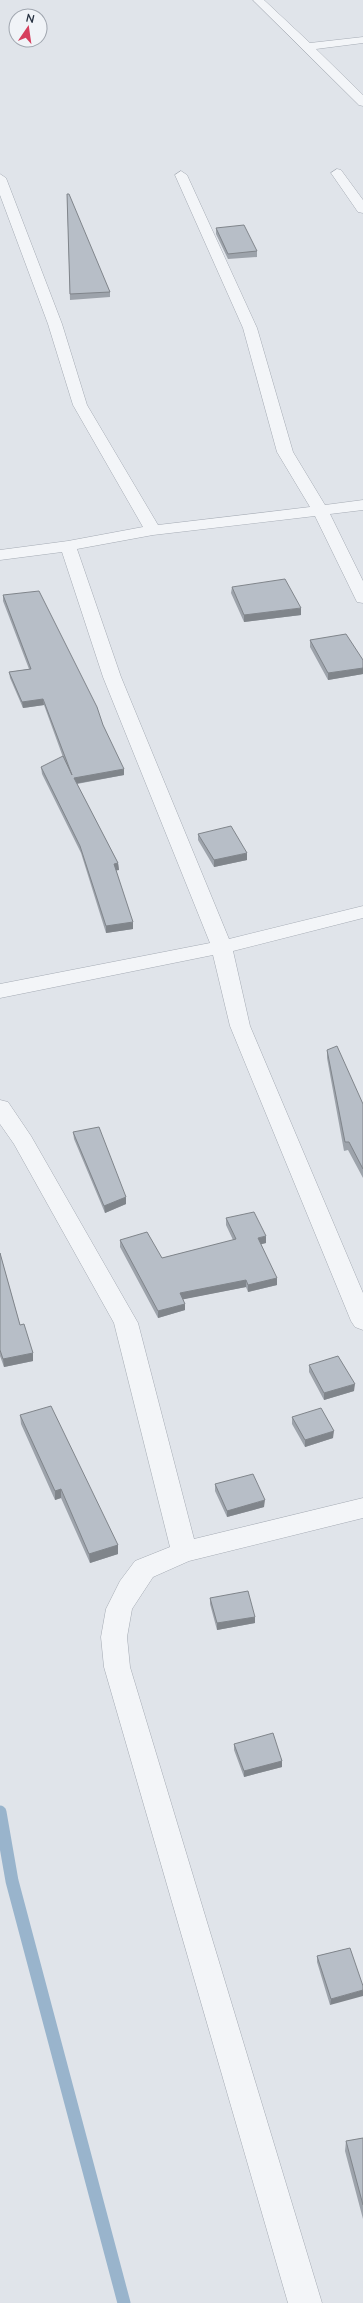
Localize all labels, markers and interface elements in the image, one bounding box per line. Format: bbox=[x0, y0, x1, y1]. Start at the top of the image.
north arrow bbox=[8, 8, 48, 48]
text: N bbox=[25, 10, 36, 25]

